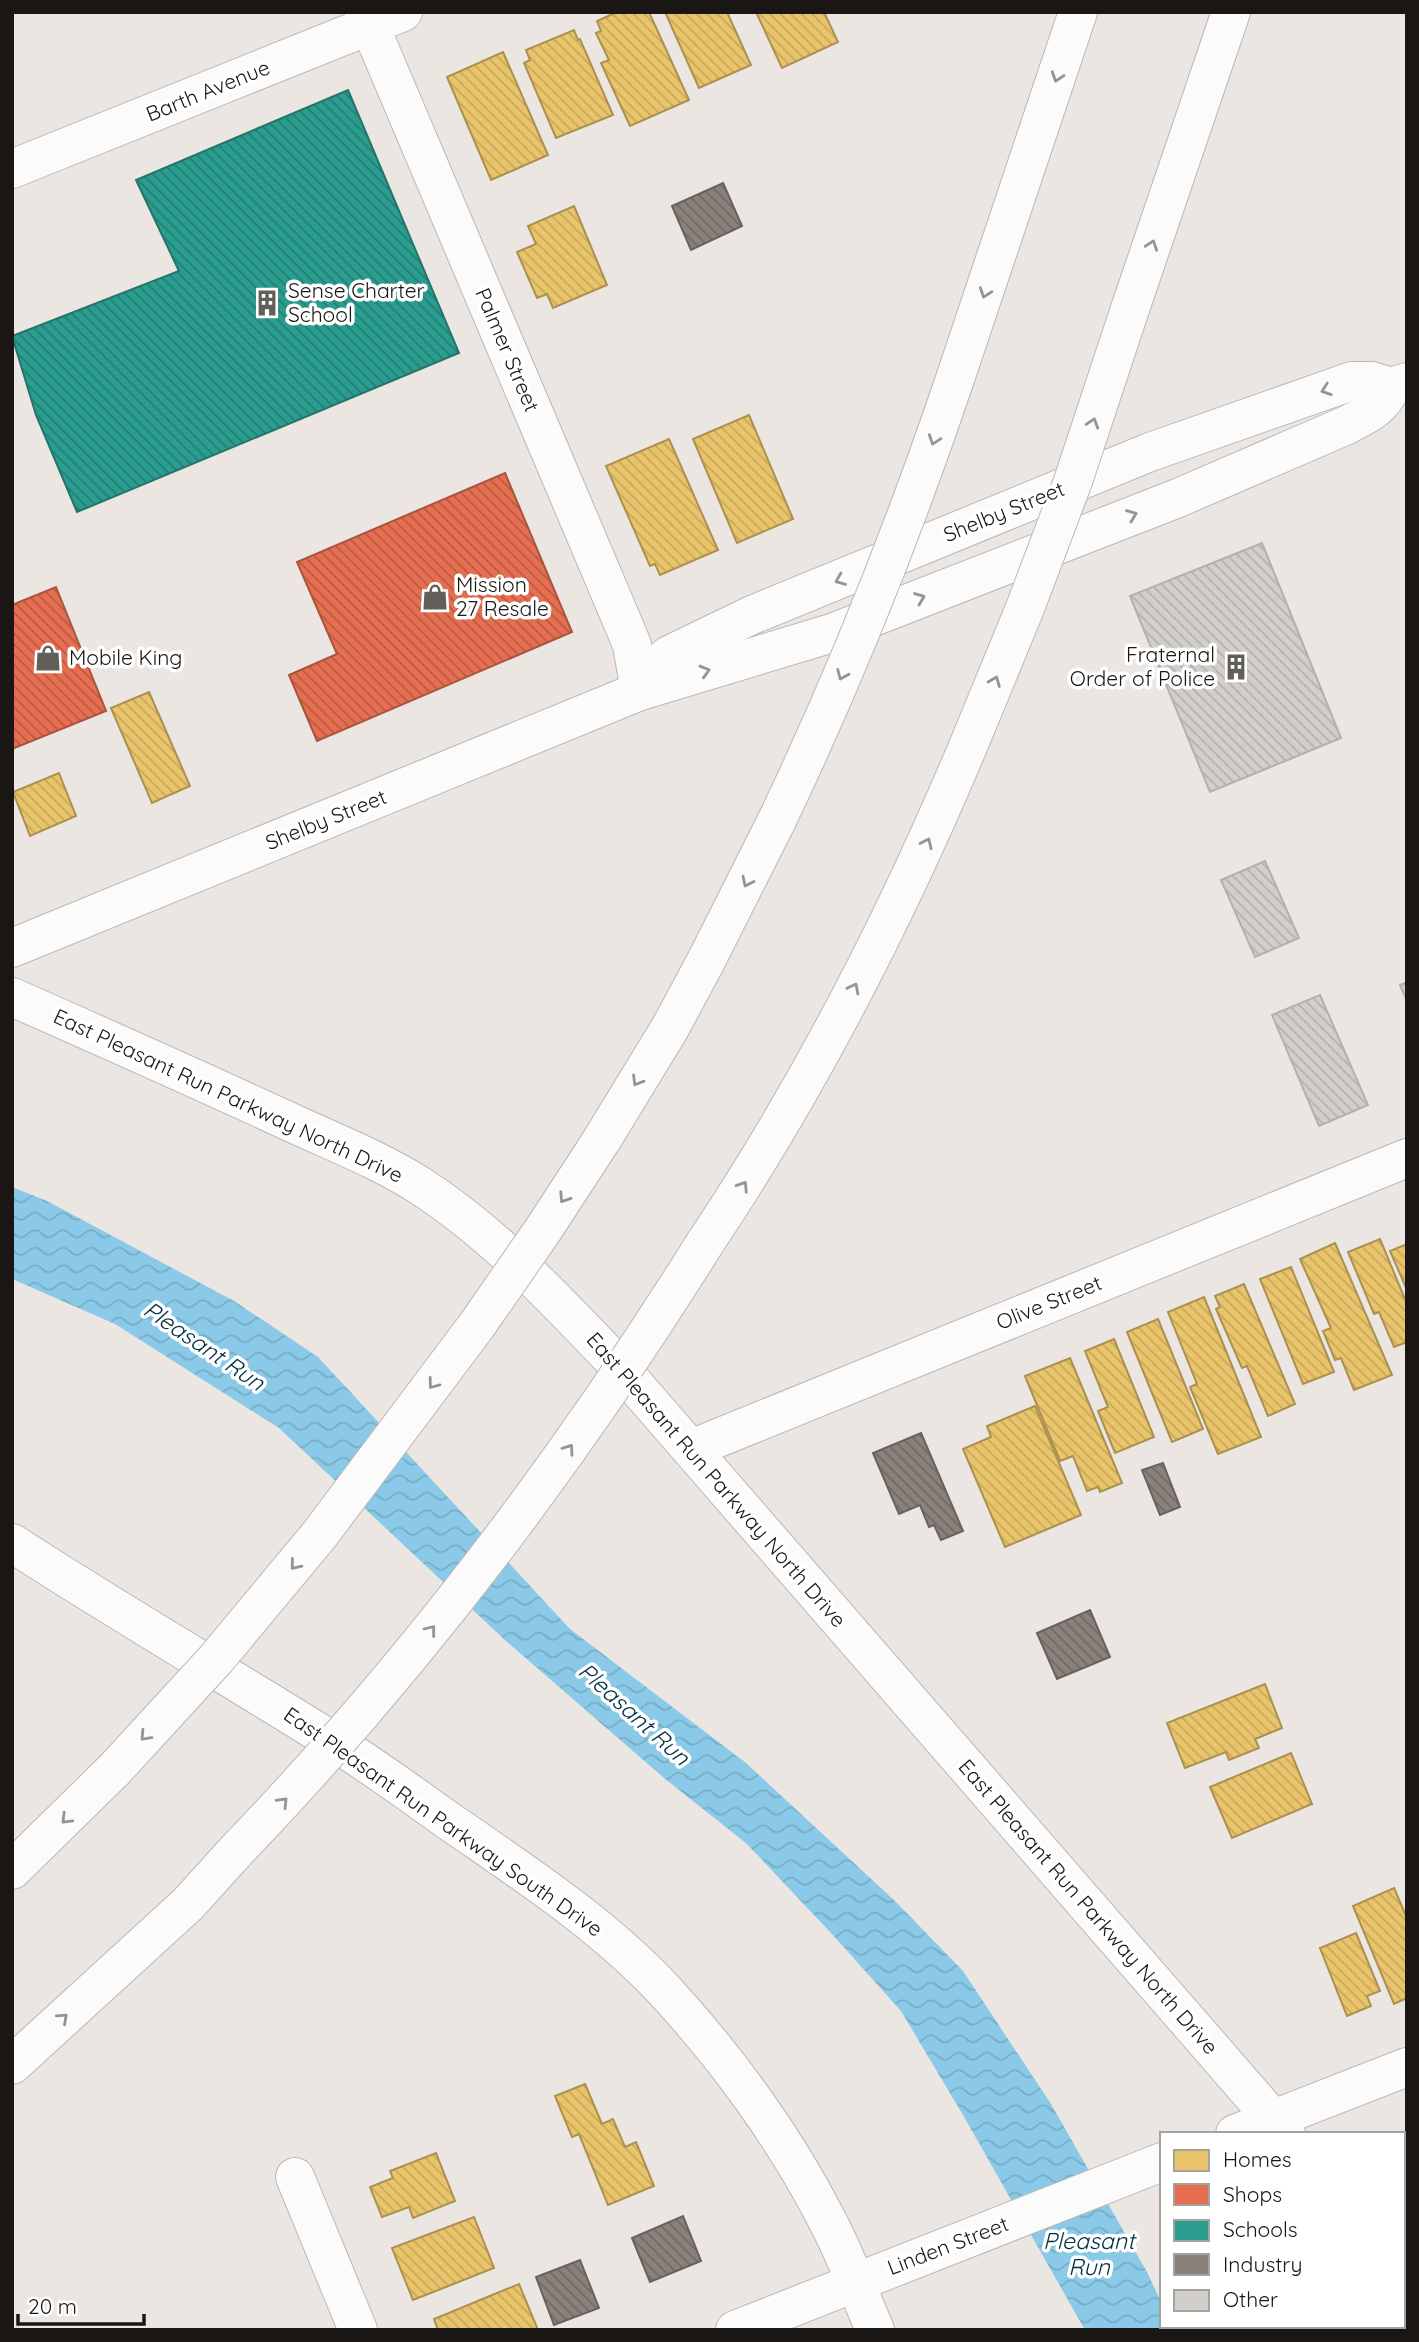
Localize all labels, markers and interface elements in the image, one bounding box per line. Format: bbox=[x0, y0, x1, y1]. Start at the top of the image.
street label: Barth Avenue bbox=[142, 53, 273, 127]
one-way arrow bbox=[1051, 70, 1065, 83]
one-way arrow bbox=[1144, 239, 1158, 251]
place label: Sense Charter School bbox=[288, 277, 425, 327]
street label: Palmer Street bbox=[470, 284, 546, 416]
one-way arrow bbox=[979, 286, 993, 298]
building icon: Sense Charter School bbox=[252, 288, 282, 318]
one-way arrow bbox=[1320, 382, 1332, 396]
one-way arrow bbox=[1085, 417, 1099, 429]
one-way arrow bbox=[928, 434, 942, 446]
street label: Shelby Street bbox=[939, 475, 1068, 547]
one-way arrow bbox=[1126, 510, 1138, 524]
place label: Mission 27 Resale bbox=[456, 571, 549, 621]
one-way arrow bbox=[835, 572, 847, 586]
shop icon: Mission 27 Resale bbox=[420, 582, 450, 612]
one-way arrow bbox=[914, 593, 926, 607]
place label: Fraternal Order of Police bbox=[1070, 641, 1215, 691]
shop icon: Mobile King bbox=[33, 643, 63, 673]
place label: Mobile King bbox=[69, 644, 182, 670]
building icon: Fraternal Order of Police bbox=[1221, 652, 1251, 682]
one-way arrow bbox=[699, 665, 711, 680]
one-way arrow bbox=[837, 668, 851, 680]
one-way arrow bbox=[987, 676, 1001, 689]
street label: Shelby Street bbox=[261, 783, 390, 855]
one-way arrow bbox=[919, 838, 933, 850]
one-way arrow bbox=[741, 875, 755, 887]
one-way arrow bbox=[846, 983, 860, 995]
street label: East Pleasant Run Parkway North Drive bbox=[50, 1002, 407, 1188]
one-way arrow bbox=[633, 1074, 646, 1087]
one-way arrow bbox=[734, 1180, 747, 1193]
one-way arrow bbox=[559, 1190, 572, 1203]
street label: Olive Street bbox=[992, 1269, 1105, 1335]
water label: Pleasant Run bbox=[138, 1295, 271, 1397]
street label: East Pleasant Run Parkway North Drive bbox=[581, 1326, 852, 1632]
one-way arrow bbox=[428, 1376, 441, 1389]
one-way arrow bbox=[561, 1444, 573, 1457]
one-way arrow bbox=[291, 1558, 304, 1570]
one-way arrow bbox=[423, 1625, 436, 1638]
water label: Pleasant Run bbox=[573, 1656, 696, 1772]
street label: East Pleasant Run Parkway South Drive bbox=[279, 1701, 608, 1942]
one-way arrow bbox=[141, 1728, 154, 1741]
street label: East Pleasant Run Parkway North Drive bbox=[953, 1753, 1224, 2059]
one-way arrow bbox=[274, 1797, 287, 1810]
one-way arrow bbox=[61, 1811, 74, 1824]
one-way arrow bbox=[55, 2014, 68, 2027]
legend bbox=[1160, 2132, 1405, 2328]
text: Homes bbox=[1223, 2146, 1292, 2172]
text: Shops bbox=[1223, 2181, 1282, 2207]
street label: Linden Street bbox=[883, 2210, 1012, 2280]
text: Schools bbox=[1223, 2216, 1298, 2242]
water label: Pleasant Run bbox=[1043, 2226, 1137, 2281]
text: Industry bbox=[1223, 2251, 1302, 2277]
scale bar bbox=[18, 2282, 144, 2326]
text: Other bbox=[1223, 2286, 1278, 2312]
text: 20 m bbox=[28, 2293, 77, 2319]

